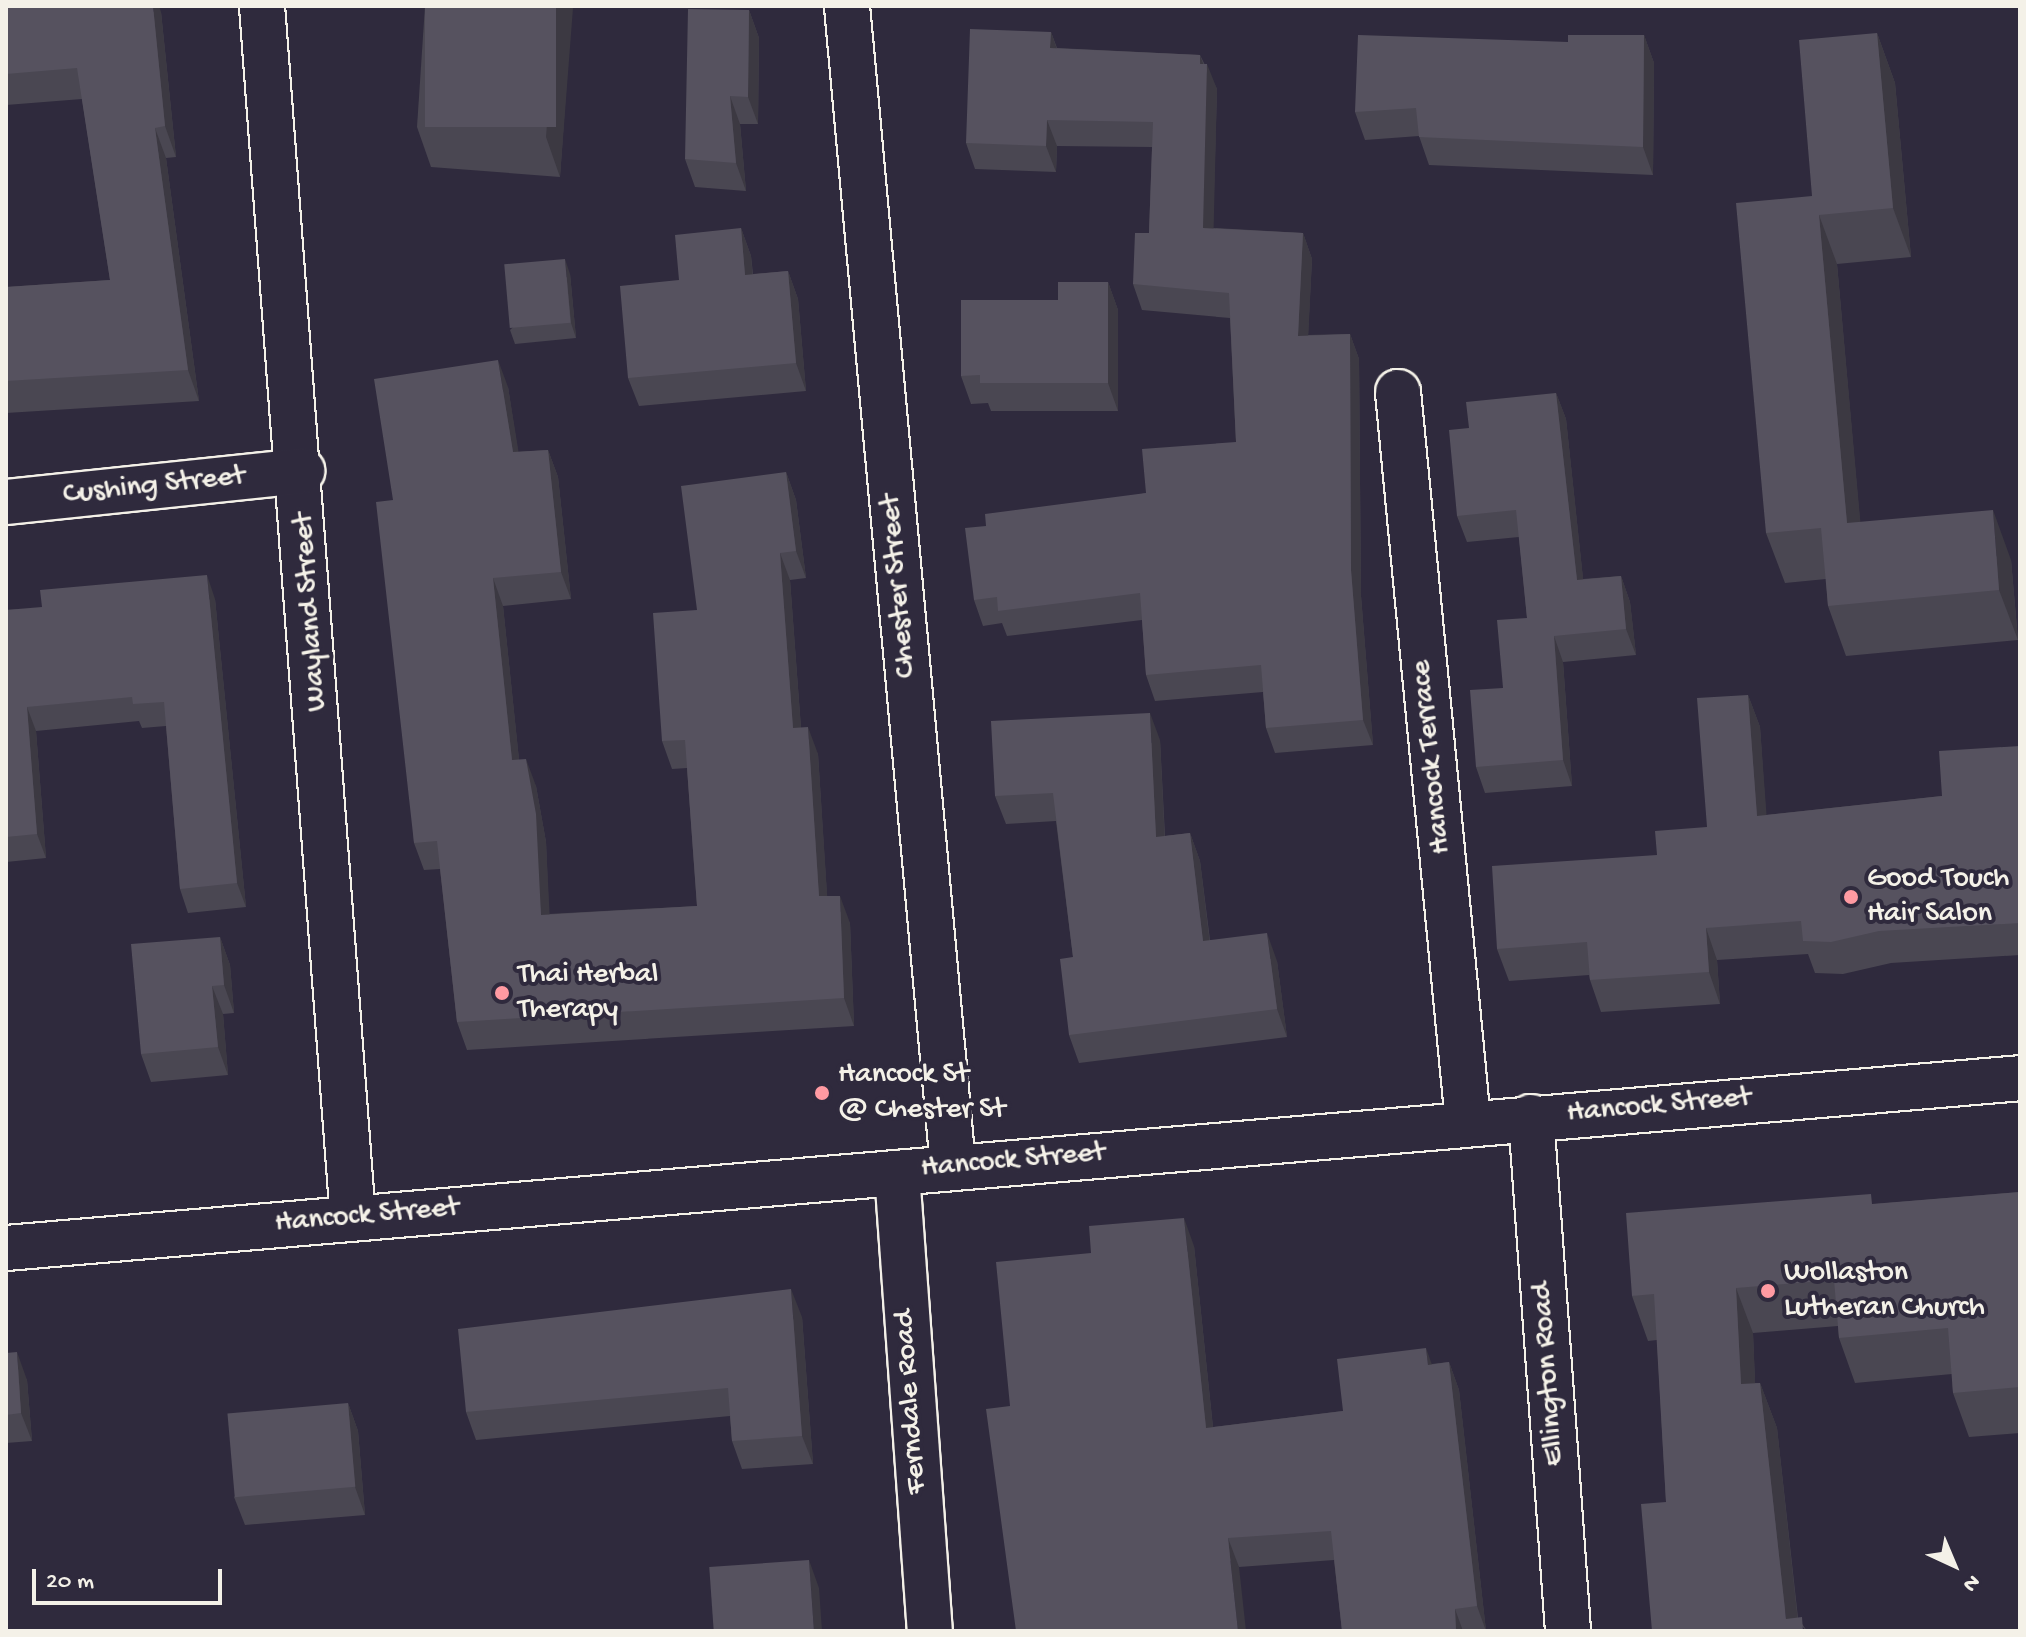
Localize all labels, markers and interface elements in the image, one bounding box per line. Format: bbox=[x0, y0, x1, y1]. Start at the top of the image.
street label: Cushing Street bbox=[61, 460, 247, 514]
street label: Chester Street bbox=[874, 493, 926, 679]
street label: Wayland Street bbox=[287, 511, 337, 713]
street label: Hancock Terrace bbox=[1405, 658, 1461, 856]
place label: Good Touch Hair Salon bbox=[1867, 862, 2009, 932]
marker: Good Touch Hair Salon bbox=[1842, 888, 1860, 906]
place label: Thai Herbal Therapy bbox=[518, 958, 658, 1028]
marker: Thai Herbal Therapy bbox=[493, 984, 511, 1002]
place label: Hancock St @ Chester St bbox=[838, 1058, 1005, 1128]
street label: Hancock Street bbox=[1566, 1081, 1752, 1133]
marker: Hancock St @ Chester St bbox=[813, 1084, 831, 1102]
street label: Hancock Street bbox=[920, 1136, 1106, 1188]
street label: Hancock Street bbox=[274, 1191, 460, 1243]
place label: Wollaston Lutheran Church bbox=[1784, 1256, 1985, 1326]
street label: Ellington Road bbox=[1526, 1281, 1574, 1467]
marker: Wollaston Lutheran Church bbox=[1759, 1282, 1777, 1300]
street label: Ferndale Road bbox=[888, 1309, 936, 1495]
north arrow bbox=[1914, 1525, 1994, 1605]
scale bar bbox=[36, 1553, 226, 1603]
text: 20 m bbox=[46, 1568, 94, 1597]
text: N bbox=[1956, 1568, 1985, 1597]

